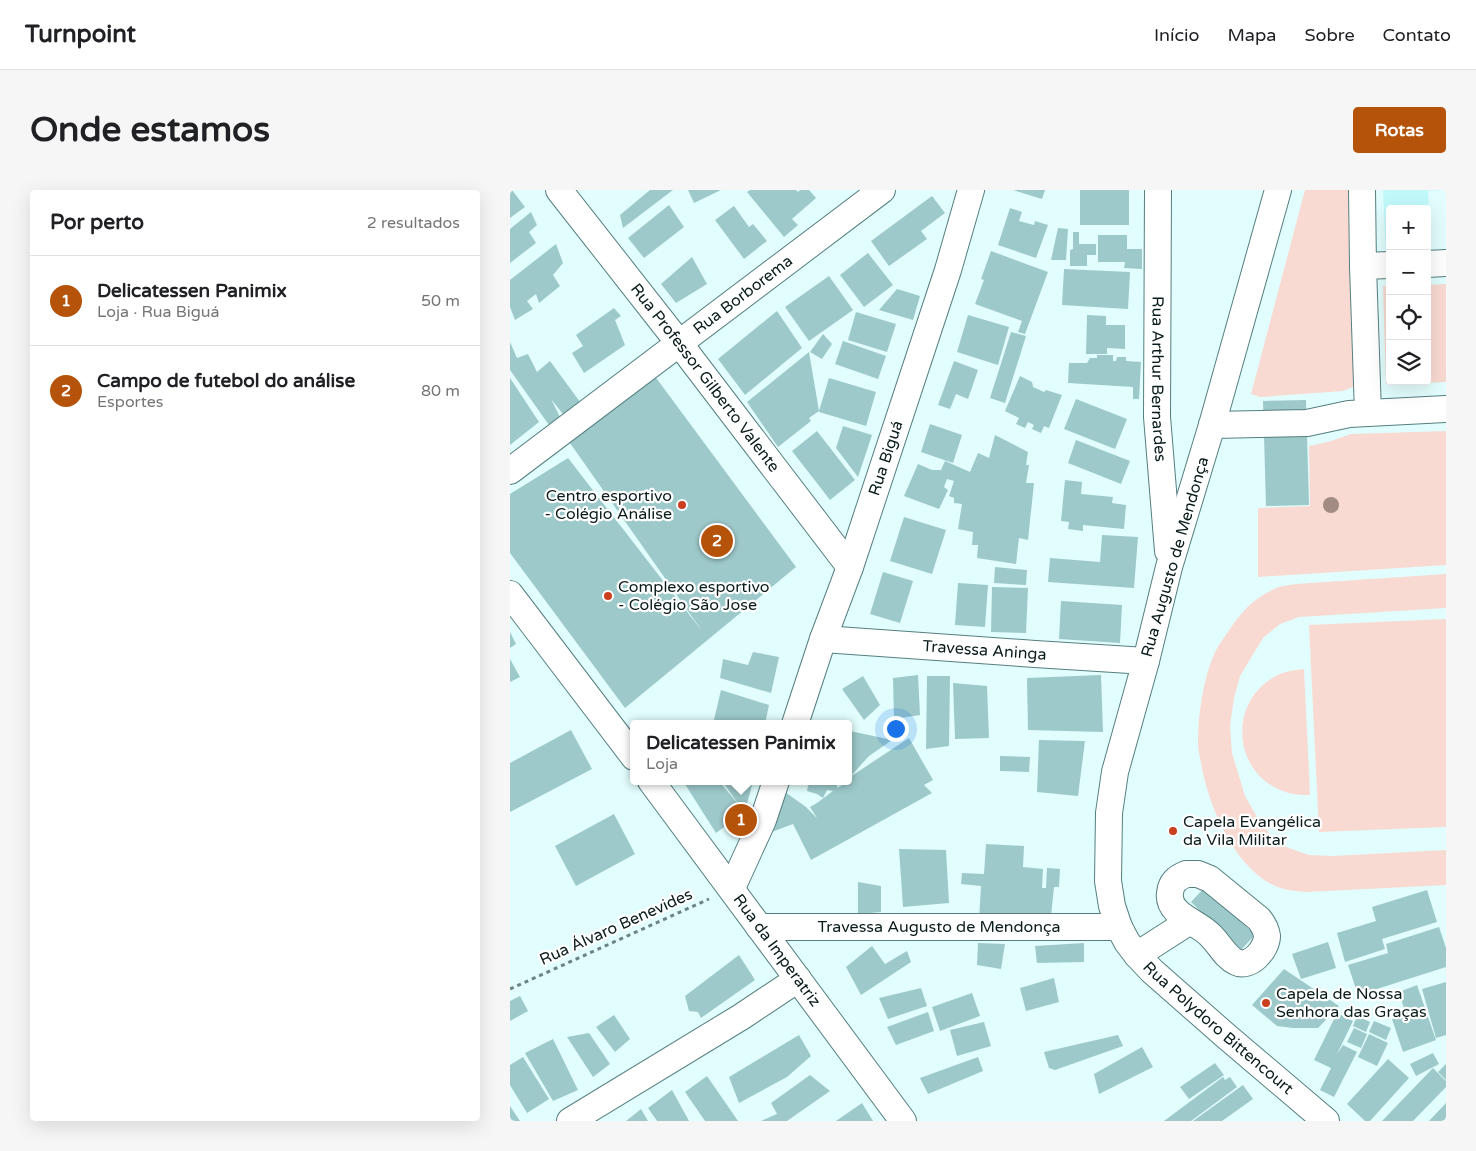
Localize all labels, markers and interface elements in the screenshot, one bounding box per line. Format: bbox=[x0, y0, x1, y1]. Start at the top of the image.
text: Turnpoint bbox=[25, 20, 136, 49]
text: Início bbox=[1154, 24, 1199, 46]
text: Mapa bbox=[1227, 24, 1276, 46]
text: Sobre bbox=[1304, 24, 1355, 46]
text: Contato bbox=[1383, 24, 1451, 46]
button: Rotas bbox=[1353, 107, 1446, 153]
text: Onde estamos bbox=[30, 109, 270, 151]
map controls bbox=[1386, 205, 1431, 385]
button: + bbox=[1386, 205, 1431, 250]
text: Por perto bbox=[50, 210, 144, 235]
text: 2 resultados bbox=[367, 213, 460, 233]
button: − bbox=[1386, 250, 1431, 295]
street label: Rua Borborema bbox=[689, 251, 797, 339]
street label: Rua Professor Gilberto Valente bbox=[626, 279, 784, 476]
text: Delicatessen Panimix bbox=[97, 280, 287, 302]
text: 1 bbox=[61, 291, 71, 311]
text: 50 m bbox=[421, 291, 460, 311]
button: locate bbox=[1386, 295, 1431, 340]
street label: Rua Arthur Bernardes bbox=[1147, 296, 1171, 463]
text: Loja · Rua Biguá bbox=[97, 302, 220, 322]
button: layers bbox=[1386, 340, 1431, 385]
text: Campo de futebol do análise bbox=[97, 370, 355, 392]
text: 2 bbox=[61, 381, 71, 401]
text: 80 m bbox=[421, 381, 460, 401]
text: Esportes bbox=[97, 392, 163, 412]
street label: Rua Biguá bbox=[864, 418, 908, 498]
street label: Rua Augusto de Mendonça bbox=[1137, 454, 1213, 660]
place label: Centro esportivo - Colégio Análise bbox=[544, 486, 672, 524]
marker: Centro esportivo - Colégio Análise bbox=[676, 499, 688, 511]
pin: 2 bbox=[701, 522, 733, 560]
place label: Complexo esportivo - Colégio São Jose bbox=[618, 577, 770, 615]
marker: Complexo esportivo - Colégio São Jose bbox=[602, 590, 614, 602]
street label: Travessa Aninga bbox=[922, 636, 1047, 665]
your location bbox=[883, 716, 909, 742]
popup bbox=[630, 720, 852, 785]
text: Delicatessen Panimix bbox=[646, 732, 836, 754]
text: Loja bbox=[646, 754, 678, 774]
pin: 1 bbox=[725, 801, 757, 839]
place label: Capela Evangélica da Vila Militar bbox=[1183, 812, 1321, 850]
marker: Capela Evangélica da Vila Militar bbox=[1167, 825, 1179, 837]
street label: Rua Álvaro Benevides bbox=[536, 884, 696, 970]
street label: Rua da Imperatriz bbox=[729, 890, 825, 1011]
street label: Travessa Augusto de Mendonça bbox=[817, 917, 1061, 937]
street label: Rua Polydoro Bittencourt bbox=[1138, 958, 1297, 1099]
place label: Capela de Nossa Senhora das Graças bbox=[1276, 984, 1427, 1022]
marker: Capela de Nossa Senhora das Graças bbox=[1260, 997, 1272, 1009]

